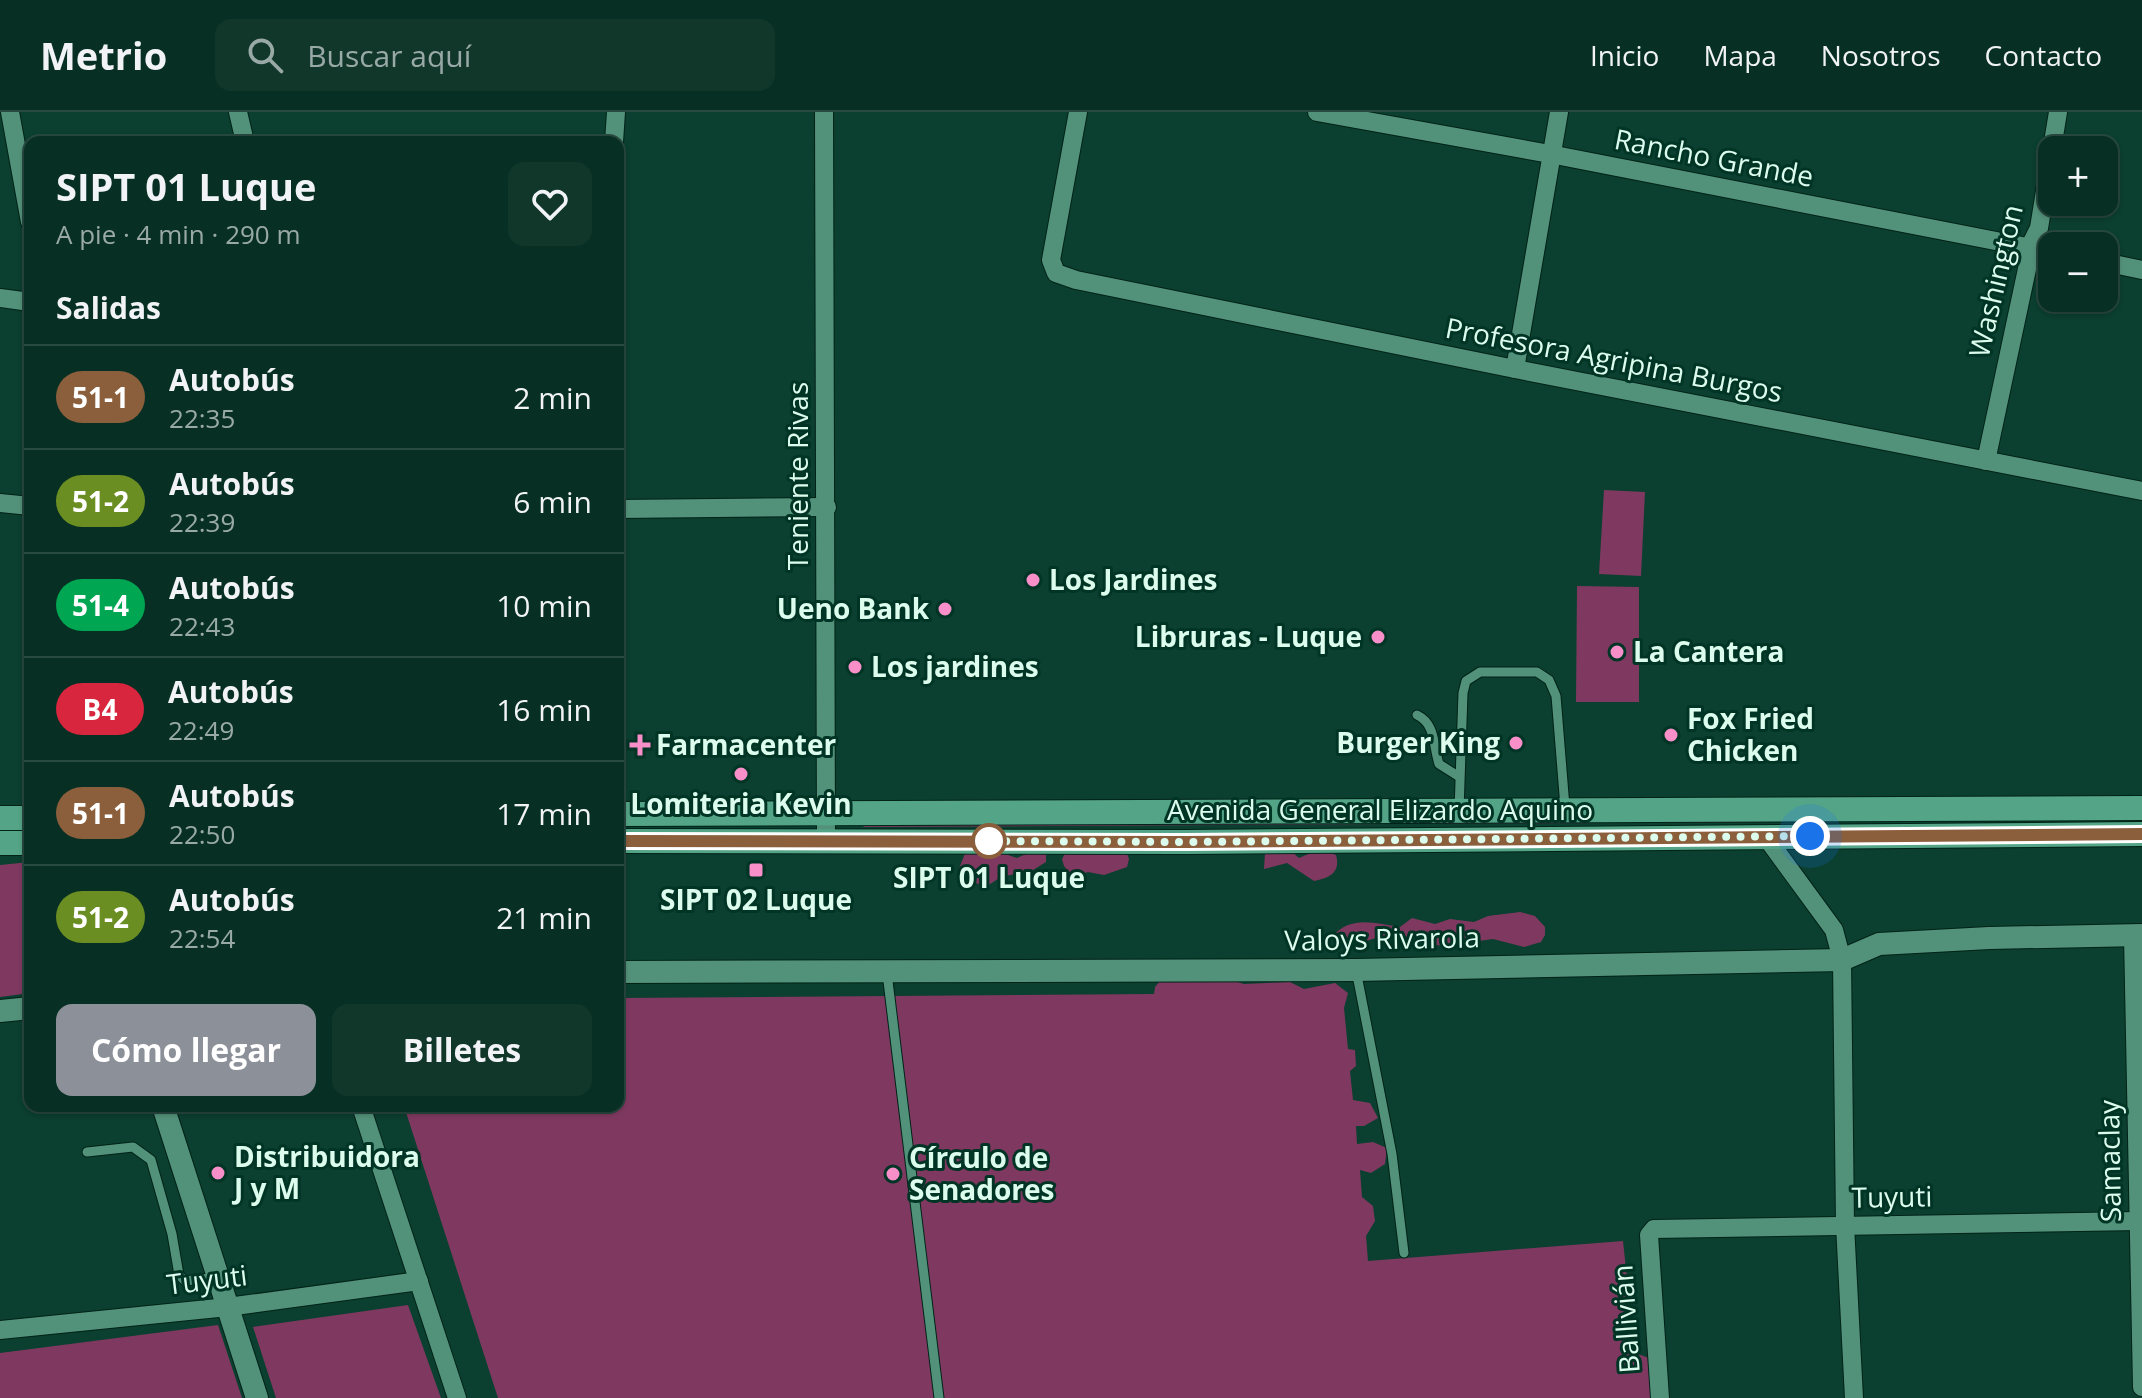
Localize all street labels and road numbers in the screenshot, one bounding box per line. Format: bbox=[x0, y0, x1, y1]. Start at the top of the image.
street label: Rancho Grande bbox=[1611, 119, 1817, 195]
street label: Washington bbox=[1959, 201, 2031, 361]
street label: Profesora Agripina Burgos bbox=[1442, 308, 1786, 410]
street label: Teniente Rivas bbox=[778, 382, 816, 570]
street label: Avenida General Elizardo Aquino bbox=[1167, 790, 1593, 828]
street label: Valoys Rivarola bbox=[1284, 917, 1480, 959]
street label: Samaclay bbox=[2089, 1098, 2129, 1223]
street label: Tuyuti bbox=[1851, 1176, 1933, 1216]
street label: Tuyuti bbox=[164, 1255, 249, 1303]
street label: Ballivián bbox=[1602, 1264, 1648, 1375]

